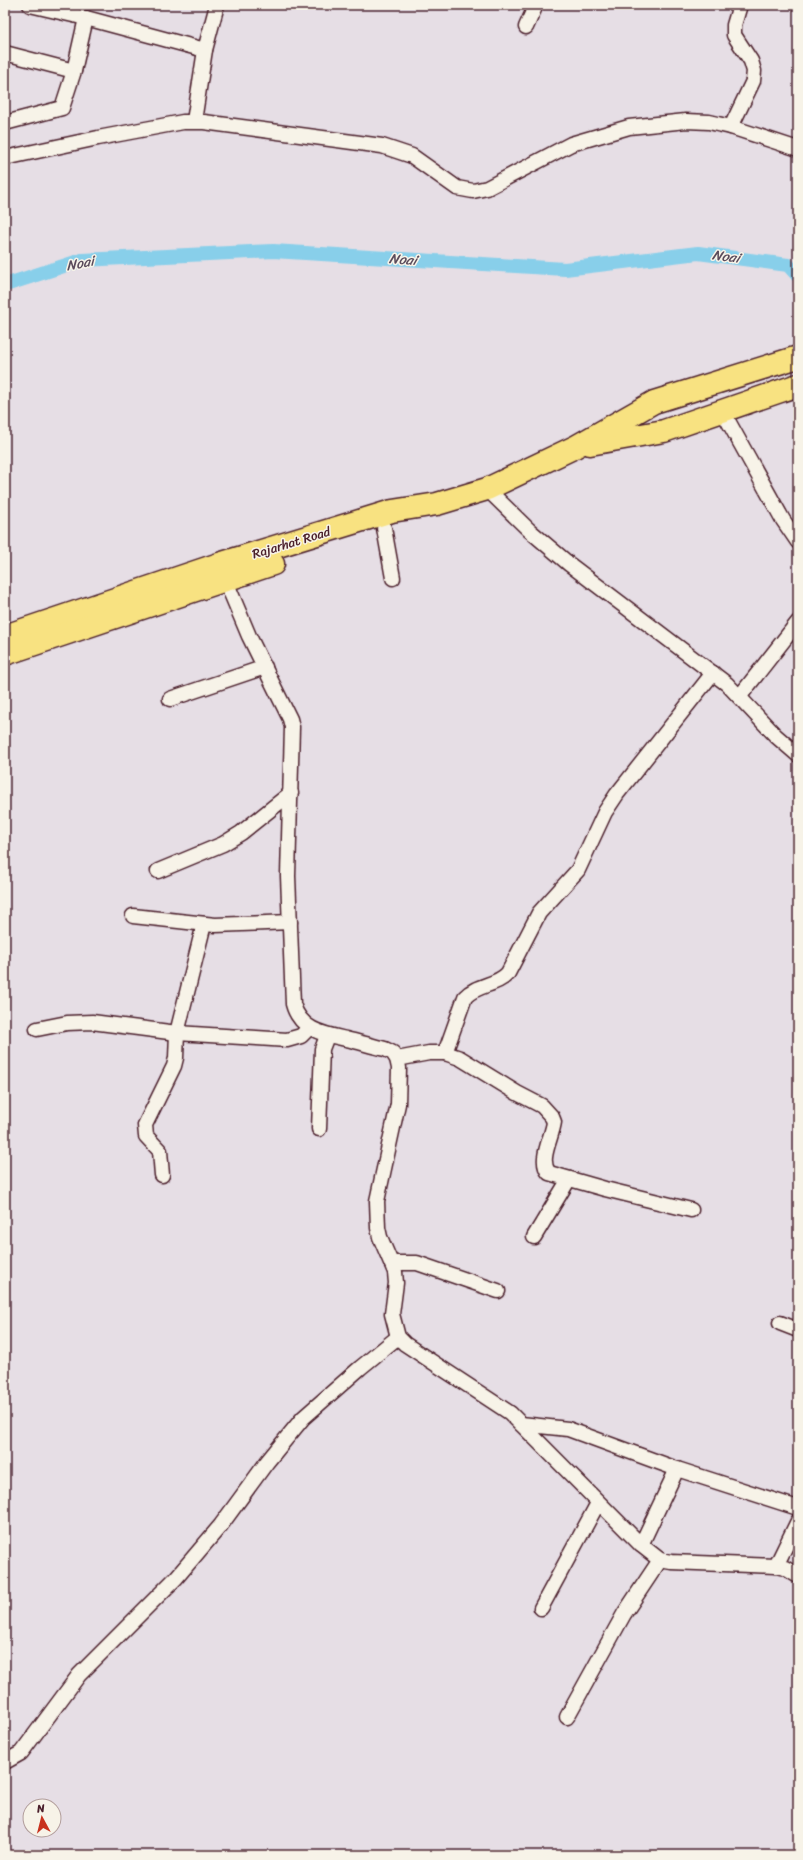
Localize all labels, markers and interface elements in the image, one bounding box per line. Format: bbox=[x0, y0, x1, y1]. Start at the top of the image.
water label: Noai bbox=[711, 242, 744, 271]
water label: Noai bbox=[388, 246, 421, 273]
water label: Noai bbox=[64, 248, 99, 278]
street label: Rajarhat Road bbox=[249, 519, 334, 565]
north arrow bbox=[22, 1798, 62, 1838]
text: N bbox=[35, 1799, 46, 1819]

